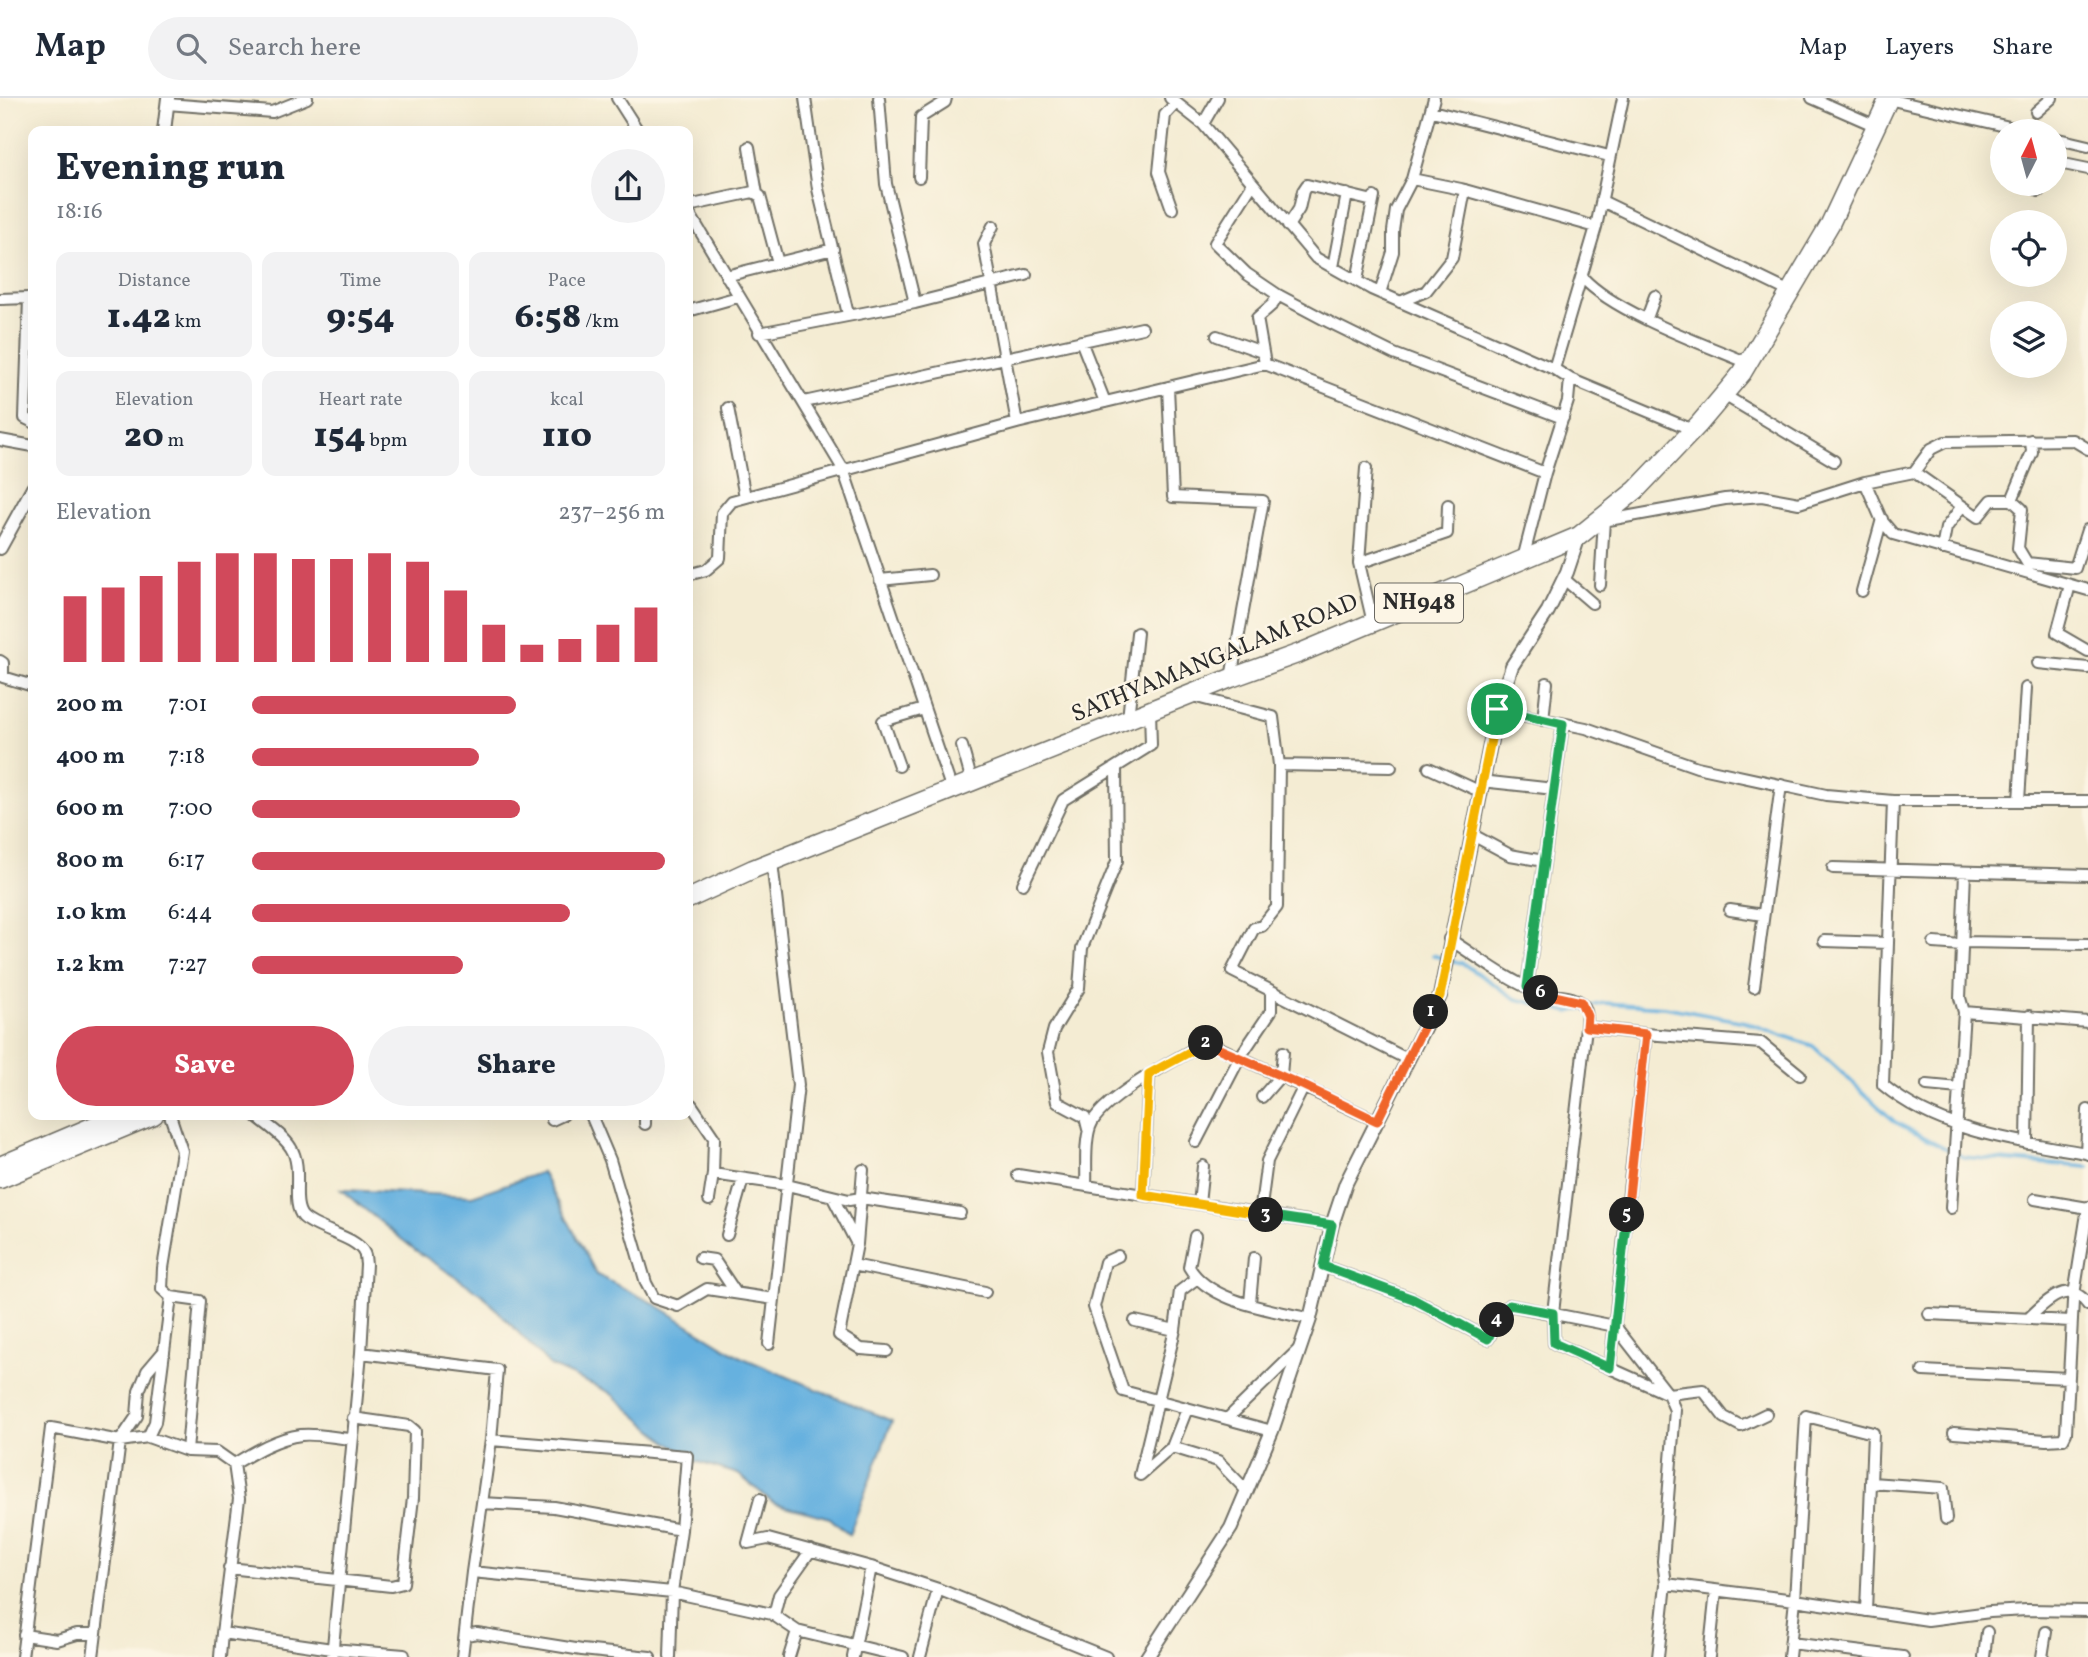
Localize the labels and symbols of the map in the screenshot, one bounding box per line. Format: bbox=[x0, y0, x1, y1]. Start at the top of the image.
north arrow bbox=[1990, 119, 2067, 196]
road number: NH948 bbox=[1375, 583, 1463, 622]
street label: SATHYAMANGALAM ROAD bbox=[1067, 586, 1363, 732]
pin bbox=[1467, 679, 1527, 739]
pin: 6 bbox=[1524, 976, 1558, 1010]
pin: 1 bbox=[1414, 995, 1448, 1030]
pin: 2 bbox=[1188, 1026, 1224, 1060]
pin: 3 bbox=[1248, 1198, 1284, 1232]
pin: 5 bbox=[1610, 1198, 1644, 1232]
pin: 4 bbox=[1480, 1302, 1514, 1338]

